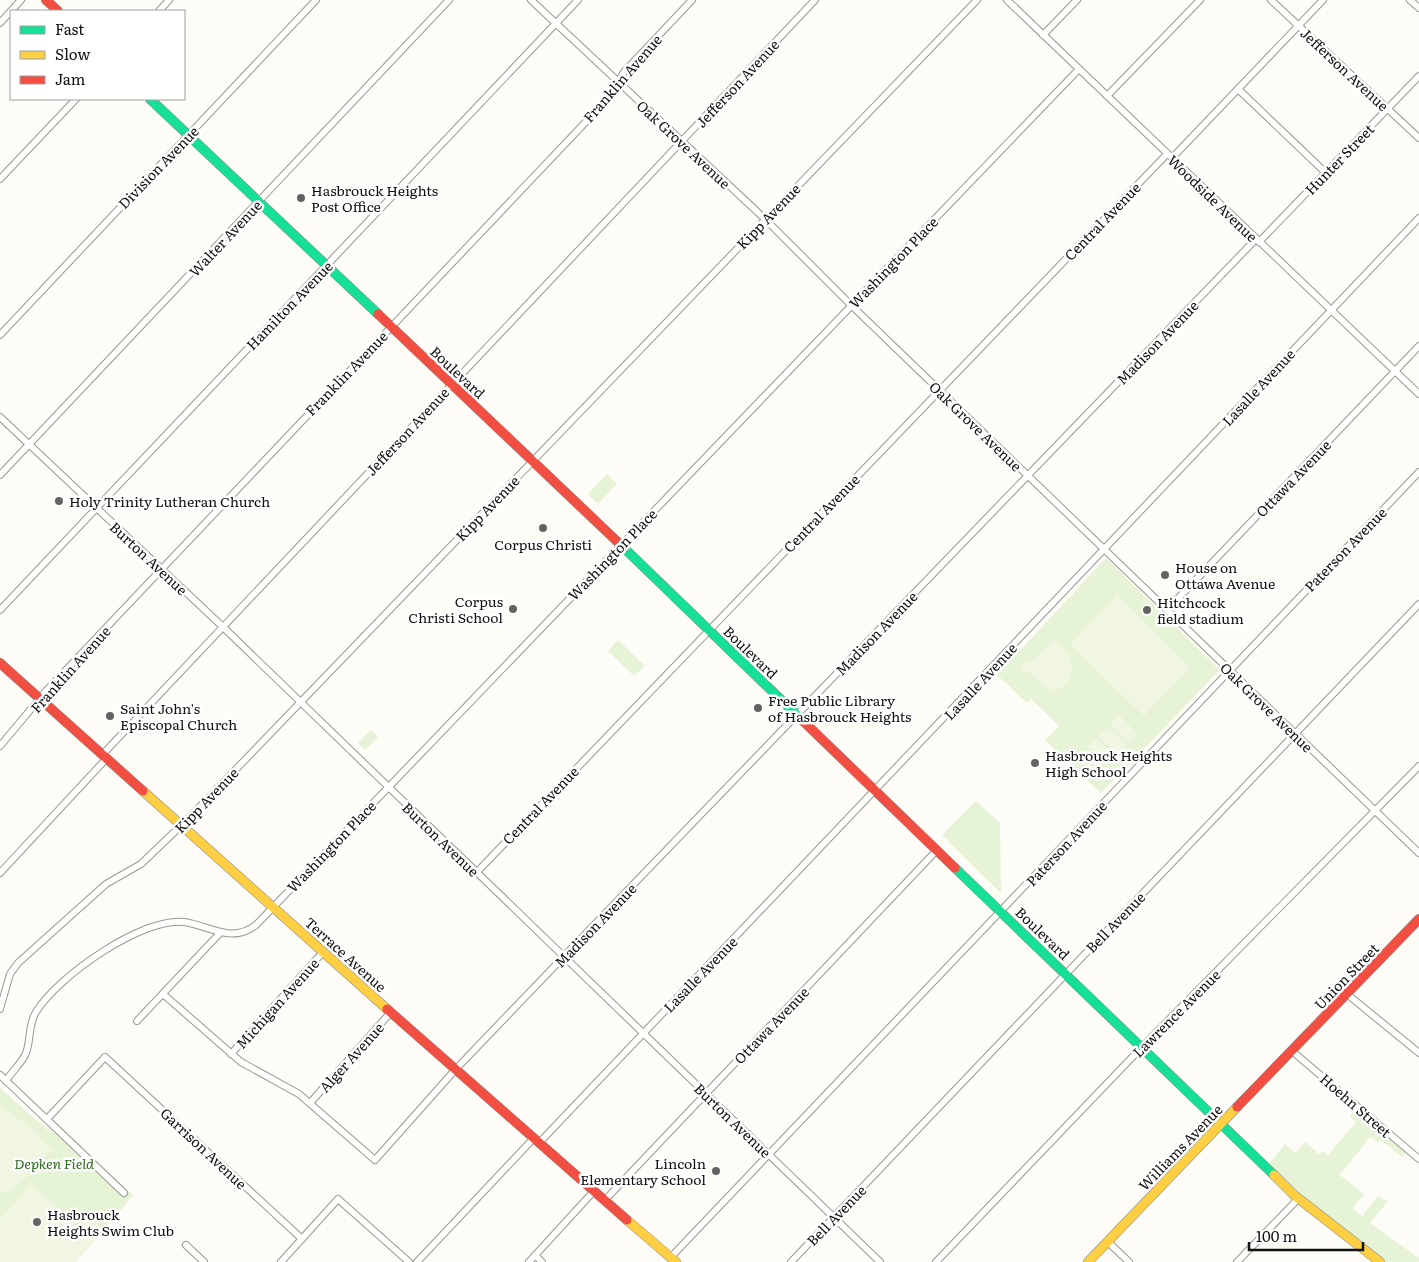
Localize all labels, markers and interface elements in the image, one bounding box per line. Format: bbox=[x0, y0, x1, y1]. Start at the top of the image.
legend bbox=[10, 10, 185, 100]
text: Fast bbox=[55, 17, 84, 40]
street label: Jefferson Avenue bbox=[1297, 23, 1393, 115]
street label: Franklin Avenue bbox=[578, 30, 666, 126]
street label: Jefferson Avenue bbox=[691, 35, 783, 131]
text: Slow bbox=[55, 42, 90, 65]
text: Jam bbox=[55, 67, 86, 90]
street label: Oak Grove Avenue bbox=[633, 95, 735, 193]
street label: Hunter Street bbox=[1300, 119, 1378, 199]
street label: Division Avenue bbox=[113, 121, 203, 213]
street label: Woodside Avenue bbox=[1164, 150, 1262, 246]
street label: Central Avenue bbox=[1059, 177, 1145, 265]
street label: Kipp Avenue bbox=[732, 179, 804, 253]
place label: Hasbrouck Heights Post Office bbox=[311, 180, 438, 216]
marker: Hasbrouck Heights Post Office bbox=[295, 192, 307, 204]
street label: Walter Avenue bbox=[184, 195, 266, 281]
street label: Washington Place bbox=[844, 212, 942, 312]
street label: Hamilton Avenue bbox=[241, 256, 337, 354]
street label: Madison Avenue bbox=[1112, 295, 1202, 389]
street label: Franklin Avenue bbox=[300, 326, 392, 420]
street label: Boulevard bbox=[426, 341, 490, 403]
street label: Lasalle Avenue bbox=[1217, 344, 1299, 430]
street label: Oak Grove Avenue bbox=[925, 377, 1027, 475]
street label: Jefferson Avenue bbox=[361, 383, 453, 479]
street label: Ottawa Avenue bbox=[1251, 435, 1335, 521]
street label: Central Avenue bbox=[778, 469, 864, 557]
street label: Kipp Avenue bbox=[451, 471, 523, 545]
place label: Holy Trinity Lutheran Church bbox=[69, 491, 270, 511]
marker: Holy Trinity Lutheran Church bbox=[53, 495, 65, 507]
street label: Paterson Avenue bbox=[1299, 502, 1391, 596]
street label: Washington Place bbox=[563, 504, 661, 604]
street label: Burton Avenue bbox=[106, 517, 192, 599]
marker: Corpus Christi bbox=[537, 522, 549, 534]
place label: Corpus Christi bbox=[494, 534, 592, 554]
place label: House on Ottawa Avenue bbox=[1175, 557, 1275, 593]
marker: House on Ottawa Avenue bbox=[1159, 569, 1171, 581]
street label: Madison Avenue bbox=[831, 586, 921, 680]
place label: Corpus Christi School bbox=[408, 591, 503, 627]
place label: Hitchcock field stadium bbox=[1157, 592, 1244, 628]
marker: Corpus Christi School bbox=[507, 603, 519, 615]
marker: Hitchcock field stadium bbox=[1141, 604, 1153, 616]
street label: Franklin Avenue bbox=[26, 621, 114, 717]
street label: Boulevard bbox=[719, 621, 783, 683]
street label: Lasalle Avenue bbox=[939, 638, 1021, 724]
street label: Oak Grove Avenue bbox=[1216, 658, 1318, 756]
place label: Free Public Library of Hasbrouck Heights bbox=[768, 690, 911, 726]
place label: Saint John's Episcopal Church bbox=[120, 698, 237, 734]
marker: Free Public Library of Hasbrouck Heights bbox=[752, 702, 764, 714]
marker: Saint John's Episcopal Church bbox=[104, 710, 116, 722]
place label: Hasbrouck Heights High School bbox=[1045, 745, 1172, 781]
marker: Hasbrouck Heights High School bbox=[1029, 757, 1041, 769]
street label: Central Avenue bbox=[497, 761, 583, 849]
street label: Kipp Avenue bbox=[170, 763, 242, 837]
street label: Washington Place bbox=[282, 796, 380, 896]
street label: Paterson Avenue bbox=[1021, 796, 1111, 890]
street label: Burton Avenue bbox=[398, 797, 484, 881]
street label: Madison Avenue bbox=[550, 878, 640, 972]
street label: Bell Avenue bbox=[1081, 887, 1149, 957]
street label: Boulevard bbox=[1011, 902, 1075, 964]
street label: Terrace Avenue bbox=[301, 912, 391, 996]
street label: Lasalle Avenue bbox=[659, 932, 741, 1016]
street label: Union Street bbox=[1309, 938, 1383, 1014]
street label: Michigan Avenue bbox=[231, 953, 323, 1053]
street label: Lawrence Avenue bbox=[1128, 965, 1224, 1061]
street label: Ottawa Avenue bbox=[729, 982, 813, 1068]
street label: Alger Avenue bbox=[314, 1018, 388, 1096]
street label: Hoehn Street bbox=[1316, 1069, 1396, 1142]
street label: Burton Avenue bbox=[690, 1078, 776, 1162]
street label: Williams Avenue bbox=[1134, 1099, 1226, 1195]
street label: Garrison Avenue bbox=[156, 1103, 252, 1193]
park label: Depken Field bbox=[14, 1153, 94, 1173]
place label: Lincoln Elementary School bbox=[580, 1153, 706, 1189]
marker: Lincoln Elementary School bbox=[710, 1165, 722, 1177]
street label: Bell Avenue bbox=[802, 1180, 870, 1250]
place label: Hasbrouck Heights Swim Club bbox=[47, 1204, 174, 1240]
marker: Hasbrouck Heights Swim Club bbox=[31, 1216, 43, 1228]
scale bar bbox=[1249, 1220, 1363, 1252]
text: 100 m bbox=[1256, 1224, 1297, 1247]

